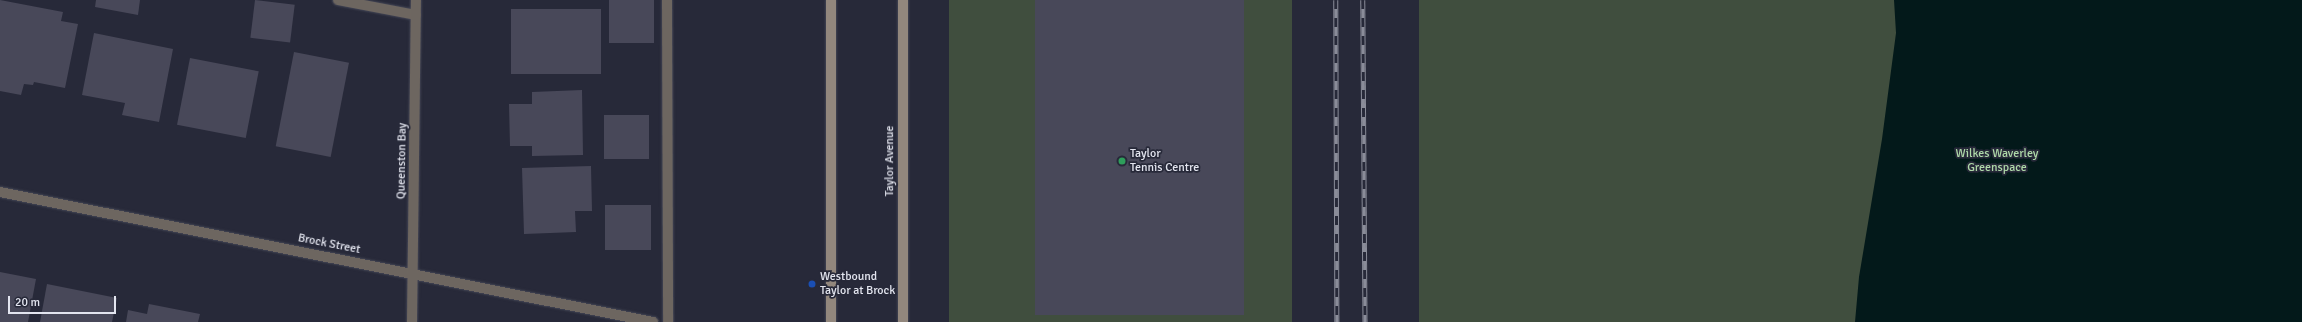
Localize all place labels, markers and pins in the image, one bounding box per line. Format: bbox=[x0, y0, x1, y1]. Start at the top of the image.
place label: Taylor Tennis Centre bbox=[1130, 147, 1199, 175]
marker: Taylor Tennis Centre bbox=[1117, 156, 1127, 166]
place label: Westbound Taylor at Brock bbox=[820, 270, 895, 298]
marker: Westbound Taylor at Brock bbox=[807, 279, 817, 289]

